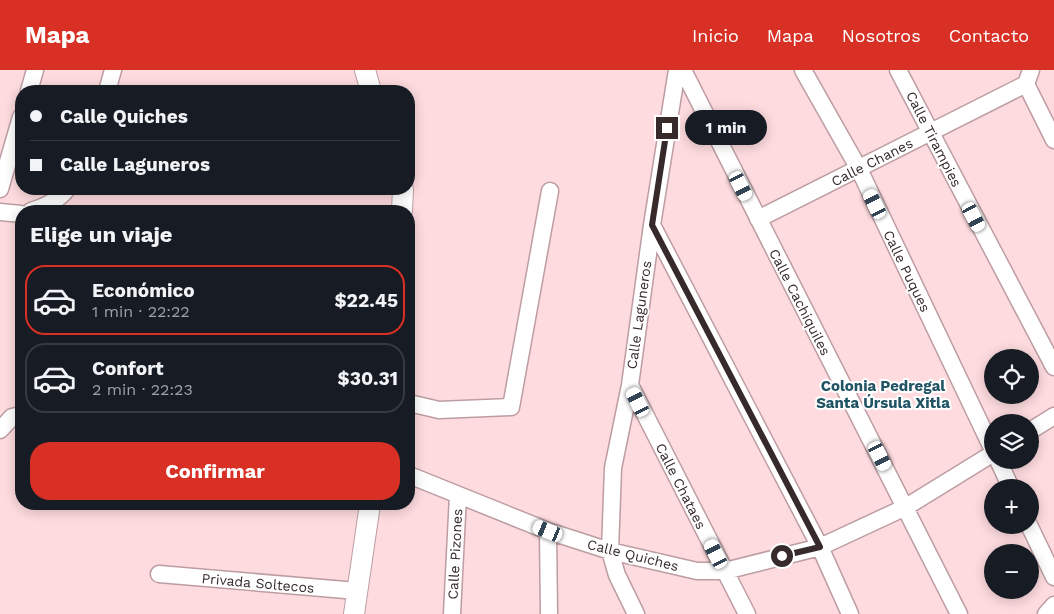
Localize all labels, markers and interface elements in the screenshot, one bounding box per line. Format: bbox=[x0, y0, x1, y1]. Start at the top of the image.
text: Mapa bbox=[25, 21, 90, 49]
text: Inicio bbox=[692, 25, 739, 46]
text: Mapa bbox=[767, 25, 814, 46]
text: Nosotros bbox=[842, 25, 921, 46]
text: Contacto bbox=[949, 25, 1029, 46]
street label: Calle Tirampies bbox=[903, 88, 965, 190]
text: Calle Quiches bbox=[60, 105, 188, 128]
callout: 1 min bbox=[684, 110, 767, 146]
route end bbox=[656, 117, 678, 139]
text: 1 min bbox=[705, 118, 747, 137]
street label: Calle Chanes bbox=[829, 135, 915, 189]
text: Calle Laguneros bbox=[60, 153, 210, 176]
car bbox=[727, 169, 754, 203]
car bbox=[861, 187, 888, 221]
car bbox=[960, 200, 987, 234]
text: Elige un viaje bbox=[30, 222, 173, 247]
street label: Calle Puques bbox=[880, 227, 934, 315]
street label: Calle Cachiquiles bbox=[766, 246, 834, 358]
street label: Calle Laguneros bbox=[623, 260, 655, 370]
icon: car bbox=[32, 278, 77, 323]
text: Económico bbox=[92, 279, 195, 302]
text: $22.45 bbox=[334, 289, 398, 312]
text: 1 min · 22:22 bbox=[92, 302, 190, 321]
map controls bbox=[984, 349, 1039, 599]
button: locate bbox=[984, 349, 1039, 404]
icon: car bbox=[32, 356, 77, 401]
text: Confort bbox=[92, 357, 163, 380]
text: $30.31 bbox=[338, 367, 398, 390]
district label: Colonia Pedregal Santa Úrsula Xitla bbox=[816, 377, 950, 412]
text: 2 min · 22:23 bbox=[92, 380, 193, 399]
car bbox=[624, 385, 651, 419]
button: layers bbox=[984, 414, 1039, 469]
car bbox=[866, 439, 893, 473]
street label: Calle Chataes bbox=[653, 440, 709, 532]
button: Confirmar bbox=[30, 442, 400, 500]
button: + bbox=[984, 479, 1039, 534]
street label: Calle Pizones bbox=[445, 508, 465, 600]
car bbox=[531, 518, 564, 544]
street label: Calle Quiches bbox=[586, 536, 680, 574]
car bbox=[702, 537, 729, 571]
button: − bbox=[984, 544, 1039, 599]
route start bbox=[771, 545, 793, 567]
street label: Privada Soltecos bbox=[201, 570, 315, 596]

